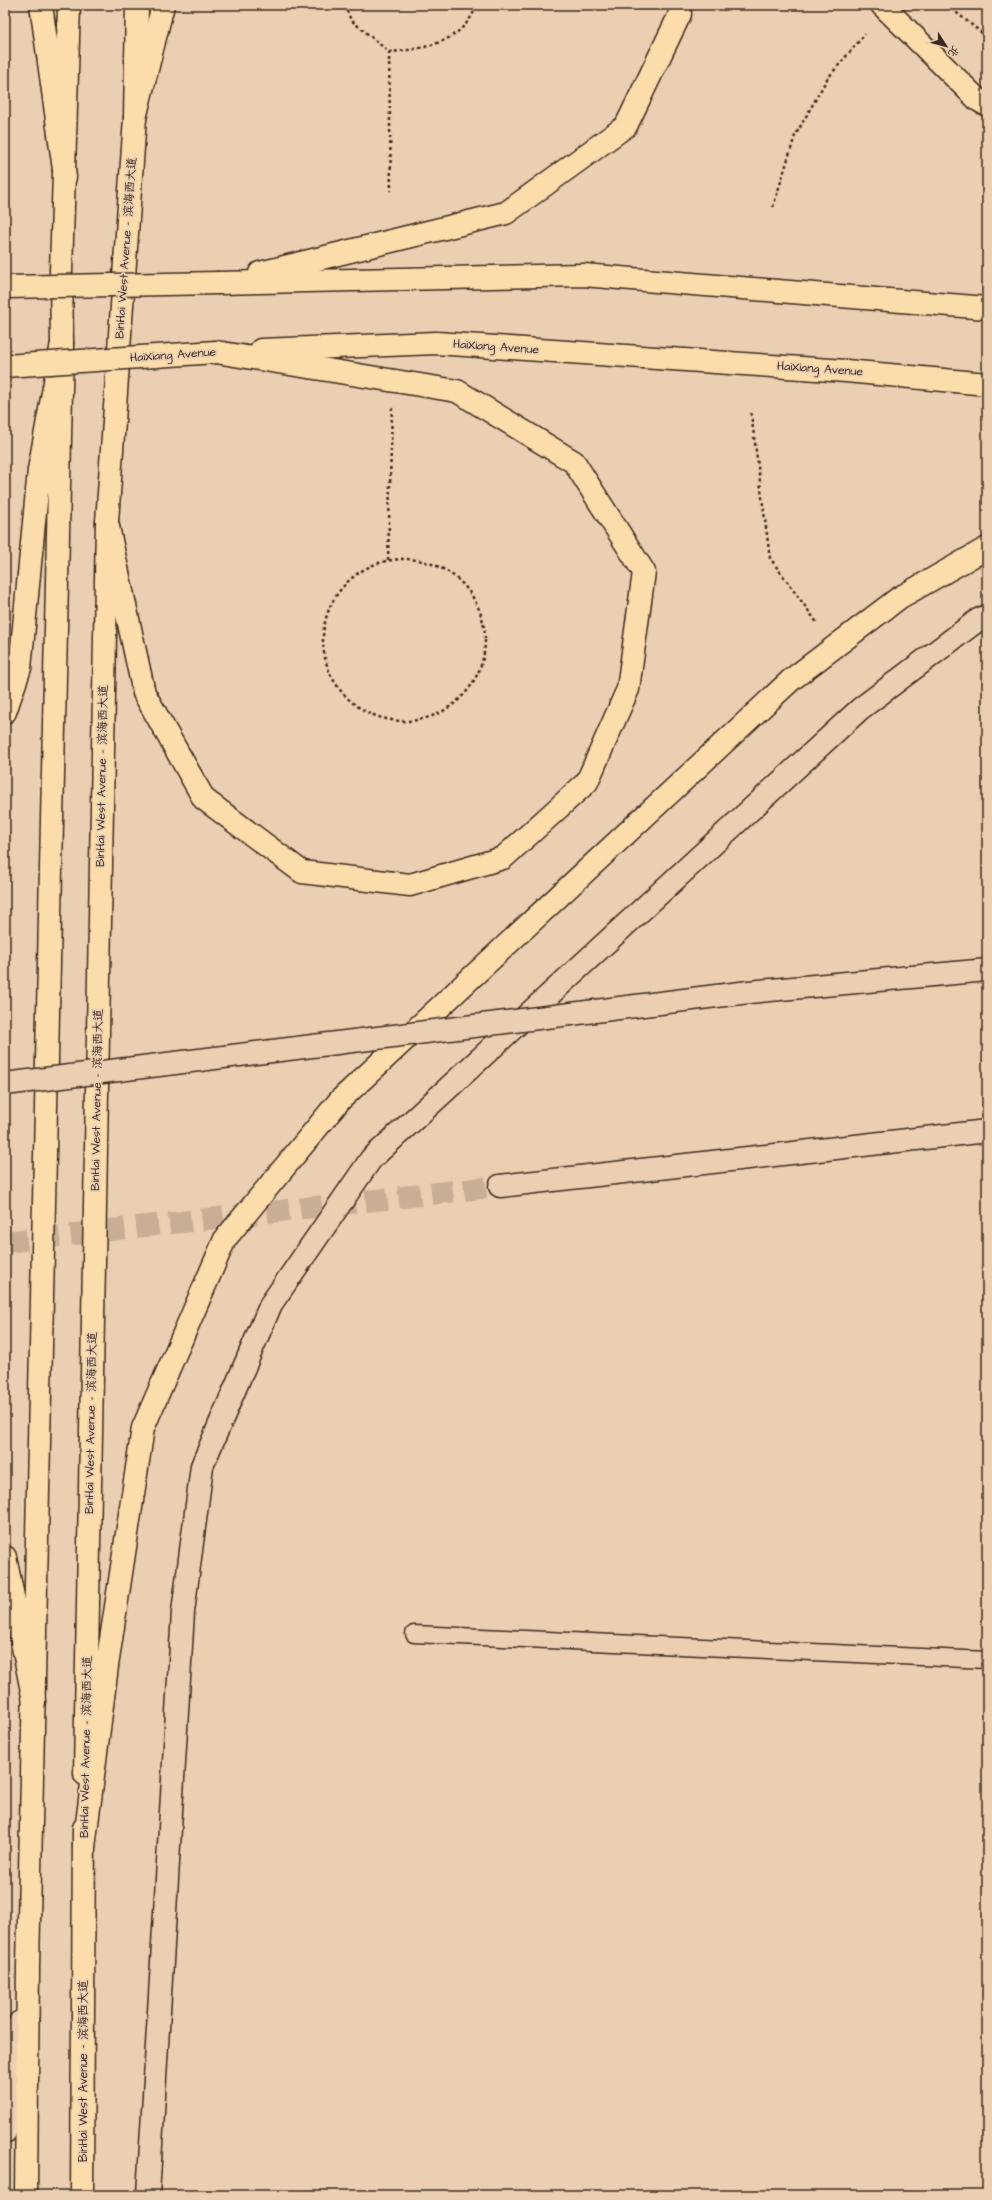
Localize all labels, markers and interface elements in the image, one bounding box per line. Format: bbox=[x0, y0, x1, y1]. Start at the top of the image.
north arrow bbox=[926, 26, 966, 66]
text: 北 bbox=[944, 43, 963, 60]
street label: BinHai West Avenue - 滨海西大道 bbox=[111, 157, 141, 339]
street label: HaiXiang Avenue bbox=[452, 336, 540, 360]
street label: HaiXiang Avenue bbox=[129, 343, 217, 367]
street label: HaiXiang Avenue bbox=[776, 358, 864, 382]
street label: BinHai West Avenue - 滨海西大道 bbox=[92, 685, 112, 867]
street label: BinHai West Avenue - 滨海西大道 bbox=[87, 1009, 107, 1191]
street label: BinHai West Avenue - 滨海西大道 bbox=[81, 1332, 101, 1514]
street label: BinHai West Avenue - 滨海西大道 bbox=[76, 1656, 96, 1838]
street label: BinHai West Avenue - 滨海西大道 bbox=[75, 1980, 92, 2162]

